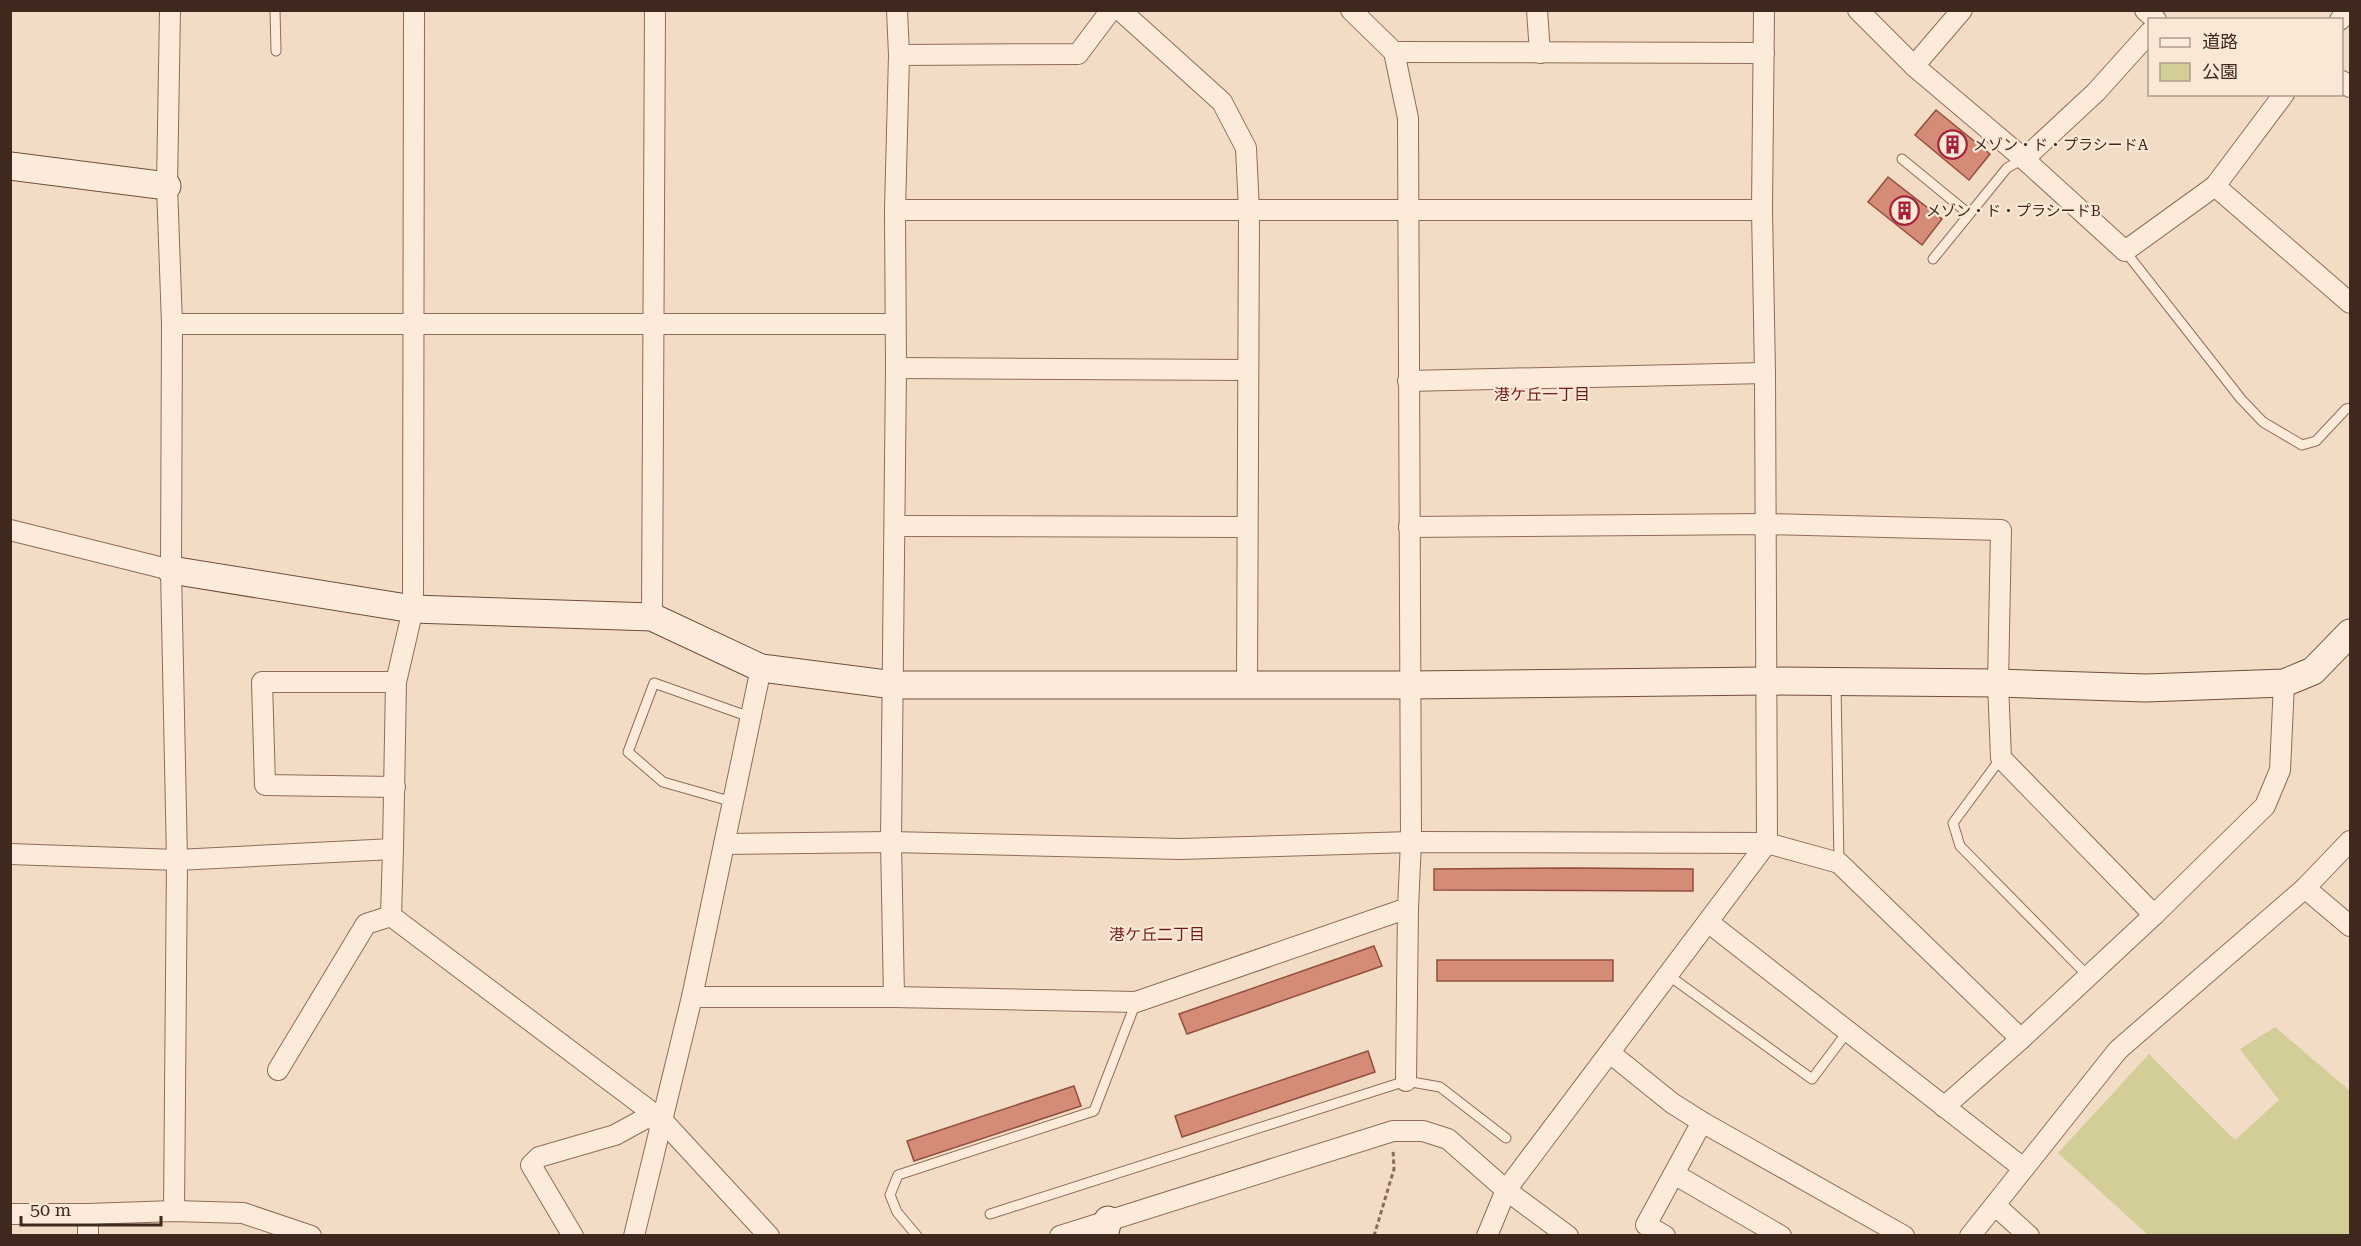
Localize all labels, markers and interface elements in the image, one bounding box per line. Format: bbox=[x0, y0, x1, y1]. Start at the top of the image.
legend bbox=[2148, 18, 2343, 96]
text: 道路 bbox=[2202, 31, 2238, 52]
text: 公園 bbox=[2202, 61, 2238, 82]
building icon: メゾン・ド・プラシードA bbox=[1936, 129, 1968, 161]
place label: メゾン・ド・プラシードA bbox=[1973, 136, 2149, 154]
building icon: メゾン・ド・プラシードB bbox=[1889, 195, 1921, 227]
place label: メゾン・ド・プラシードB bbox=[1926, 202, 2101, 220]
district label: 港ケ丘一丁目 bbox=[1494, 385, 1590, 404]
district label: 港ケ丘二丁目 bbox=[1109, 925, 1205, 944]
scale bar bbox=[21, 1189, 160, 1227]
text: 50 m bbox=[30, 1199, 71, 1220]

